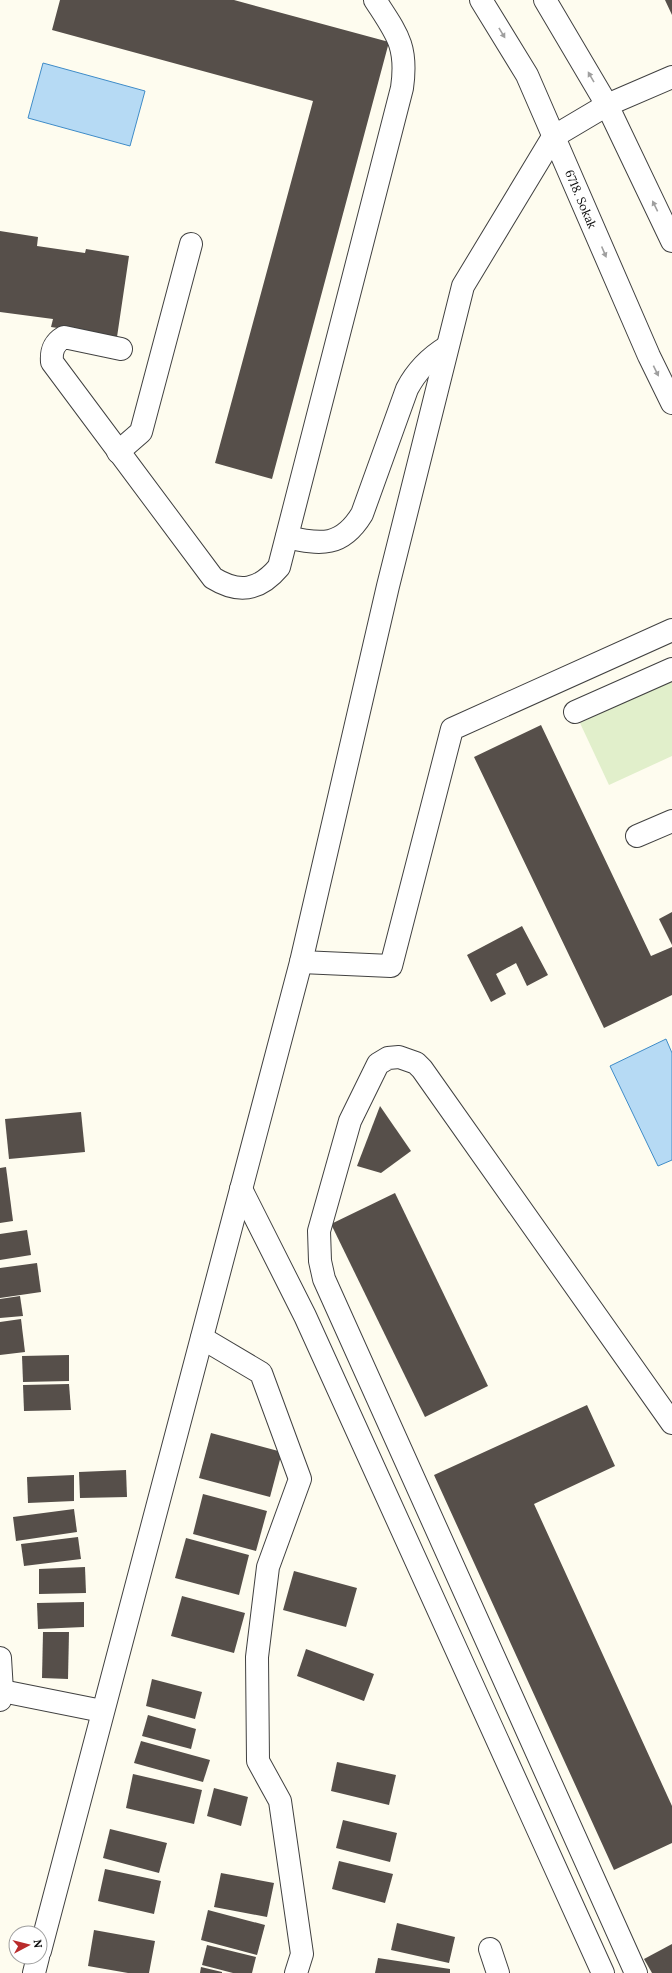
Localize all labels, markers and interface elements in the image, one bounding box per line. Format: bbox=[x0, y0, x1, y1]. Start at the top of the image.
one-way arrow bbox=[498, 27, 505, 39]
one-way arrow bbox=[587, 71, 594, 83]
street label: 6718. Sokak bbox=[562, 167, 600, 231]
one-way arrow bbox=[652, 200, 658, 211]
one-way arrow bbox=[601, 247, 607, 259]
one-way arrow bbox=[653, 366, 659, 377]
north arrow bbox=[8, 1925, 48, 1965]
text: N bbox=[30, 1939, 45, 1949]

